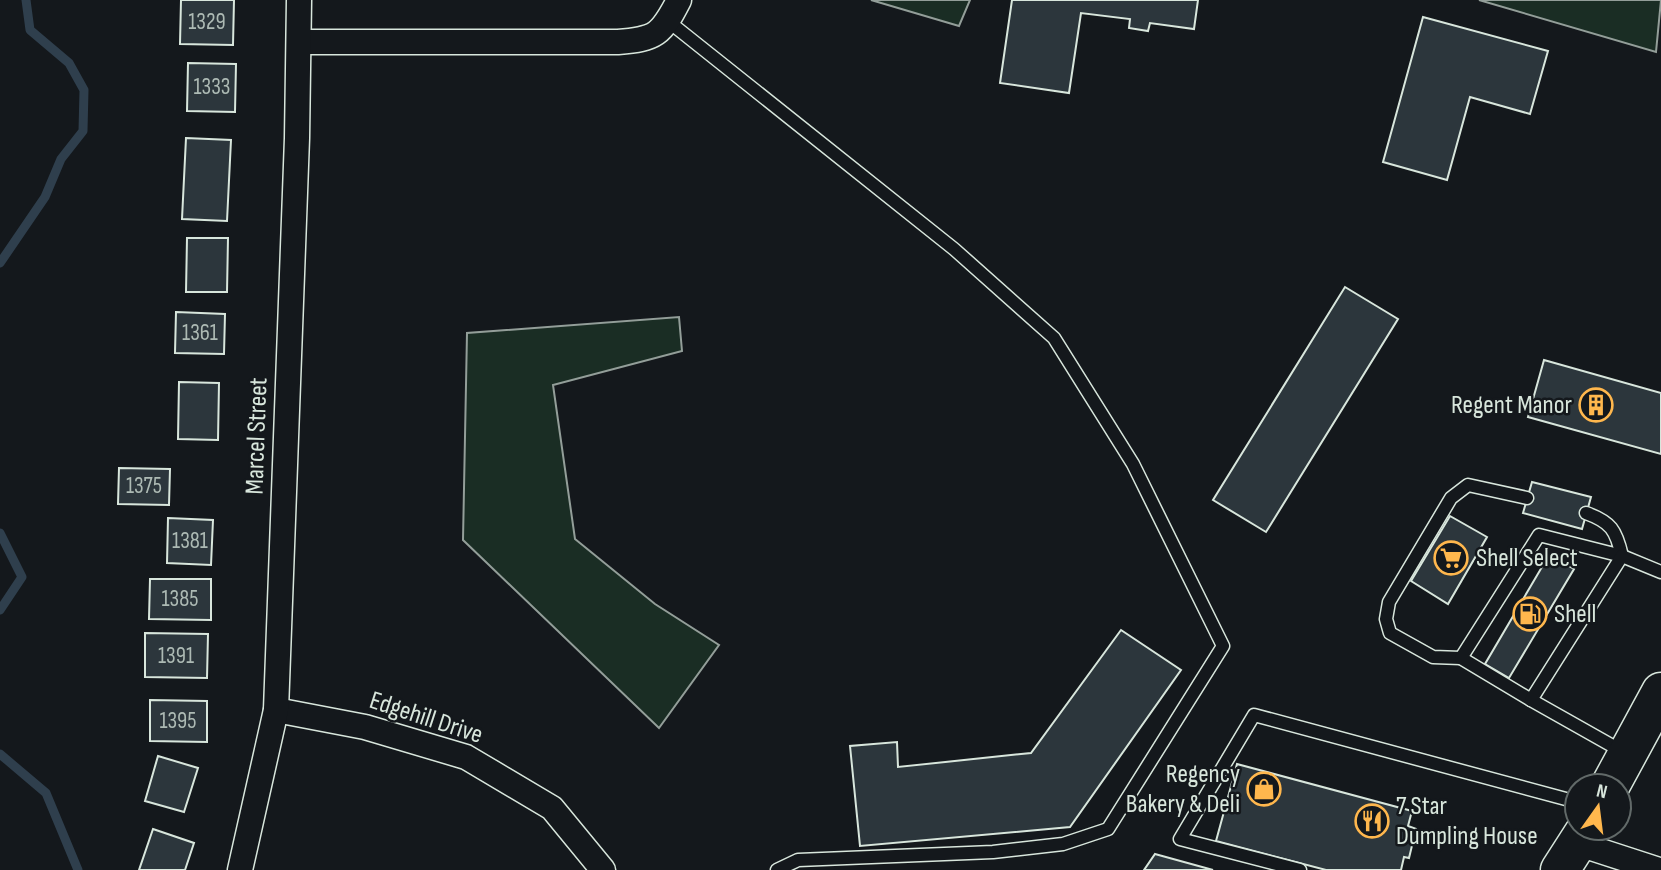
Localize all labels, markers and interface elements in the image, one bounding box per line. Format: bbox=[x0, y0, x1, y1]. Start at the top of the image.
house number: 1329 bbox=[188, 8, 226, 36]
house number: 1333 bbox=[193, 73, 231, 101]
house number: 1361 bbox=[182, 319, 218, 347]
street label: Marcel Street bbox=[239, 377, 275, 495]
building icon: Regent Manor bbox=[1577, 386, 1615, 424]
place label: Regent Manor bbox=[1451, 390, 1573, 421]
house number: 1375 bbox=[126, 472, 162, 500]
house number: 1381 bbox=[172, 527, 208, 555]
supermarket icon: Shell Select bbox=[1432, 539, 1470, 577]
place label: Shell Select bbox=[1476, 543, 1578, 574]
house number: 1385 bbox=[162, 585, 198, 613]
fuel station icon: Shell bbox=[1511, 595, 1549, 633]
place label: Shell bbox=[1554, 599, 1596, 630]
house number: 1391 bbox=[158, 642, 194, 670]
street label: Edgehill Drive bbox=[365, 685, 487, 751]
house number: 1395 bbox=[159, 707, 197, 735]
place label: Regency Bakery & Deli bbox=[1126, 759, 1240, 820]
shop icon: Regency Bakery & Deli bbox=[1245, 770, 1283, 808]
north arrow bbox=[1563, 772, 1633, 842]
text: N bbox=[1594, 780, 1609, 804]
place label: 7 Star Dumpling House bbox=[1396, 791, 1538, 852]
restaurant icon: 7 Star Dumpling House bbox=[1353, 802, 1391, 840]

